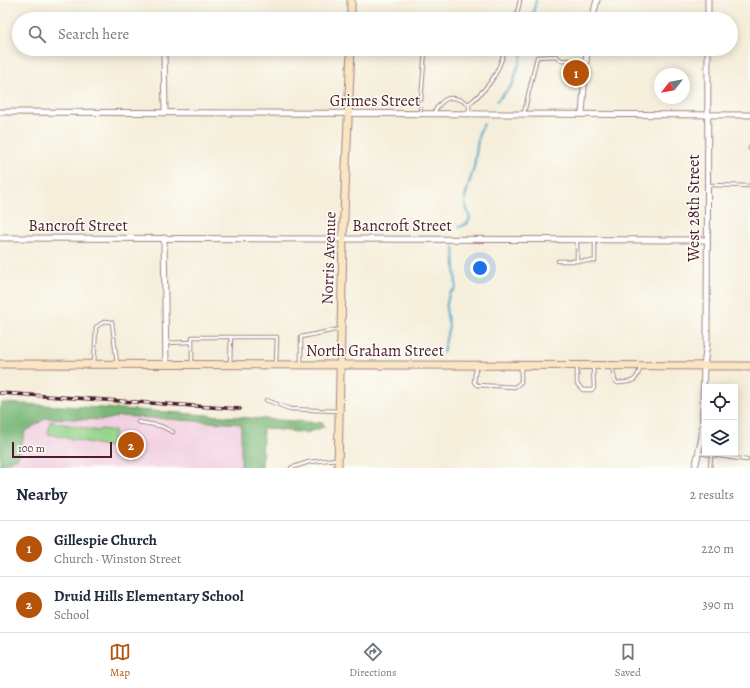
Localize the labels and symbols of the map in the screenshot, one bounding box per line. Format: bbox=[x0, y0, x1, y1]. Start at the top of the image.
pin: 1 bbox=[563, 58, 589, 88]
north arrow bbox=[654, 68, 690, 104]
street label: Grimes Street bbox=[330, 90, 420, 112]
street label: West 28th Street bbox=[683, 154, 705, 263]
street label: Norris Avenue bbox=[316, 211, 342, 305]
street label: Bancroft Street bbox=[28, 215, 128, 237]
street label: Bancroft Street bbox=[352, 215, 452, 237]
your location bbox=[470, 258, 490, 278]
street label: North Graham Street bbox=[306, 340, 444, 362]
pin: 2 bbox=[118, 430, 144, 460]
scale bar bbox=[12, 440, 112, 459]

